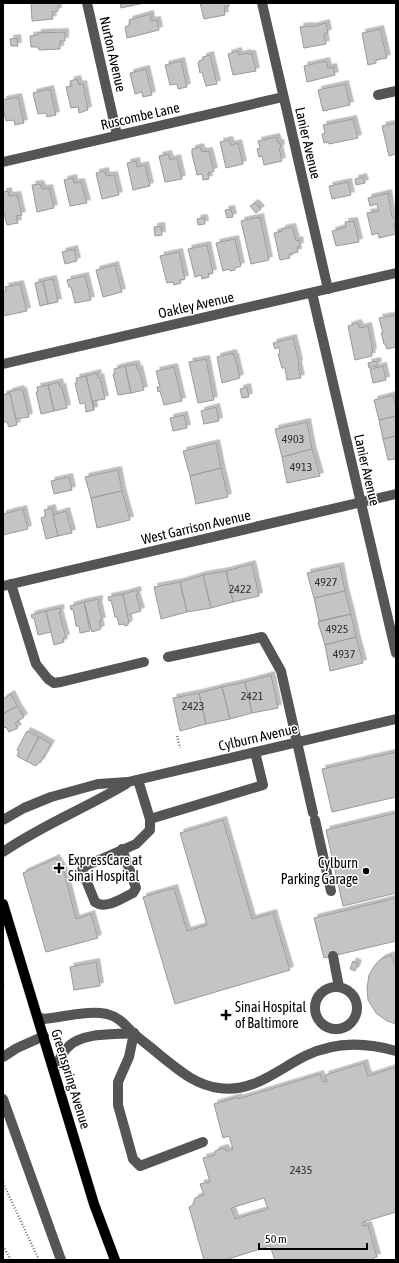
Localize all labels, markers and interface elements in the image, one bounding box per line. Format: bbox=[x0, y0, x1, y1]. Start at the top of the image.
street label: Nurton Avenue bbox=[97, 15, 129, 93]
street label: Ruscombe Lane bbox=[99, 99, 181, 133]
street label: Lanier Avenue bbox=[292, 106, 324, 180]
street label: Oakley Avenue bbox=[157, 289, 235, 321]
house number: 4903 bbox=[282, 432, 304, 446]
street label: Lanier Avenue bbox=[351, 433, 383, 507]
house number: 4913 bbox=[290, 460, 312, 474]
street label: West Garrison Avenue bbox=[140, 507, 252, 547]
house number: 4927 bbox=[315, 575, 338, 589]
house number: 2422 bbox=[229, 582, 251, 596]
house number: 4925 bbox=[326, 622, 348, 636]
house number: 4937 bbox=[333, 647, 356, 661]
house number: 2421 bbox=[241, 689, 264, 703]
house number: 2423 bbox=[182, 699, 204, 713]
street label: Cylburn Avenue bbox=[217, 720, 299, 754]
place label: ExpressCare at Sinai Hospital bbox=[68, 852, 142, 884]
place label: Cylburn Parking Garage bbox=[281, 855, 358, 887]
marker: ExpressCare at Sinai Hospital bbox=[53, 862, 65, 874]
marker: Cylburn Parking Garage bbox=[361, 866, 371, 876]
place label: Sinai Hospital of Baltimore bbox=[235, 999, 307, 1031]
marker: Sinai Hospital of Baltimore bbox=[220, 1009, 232, 1021]
street label: Greenspring Avenue bbox=[48, 1027, 94, 1131]
house number: 2435 bbox=[290, 1163, 312, 1177]
scale bar bbox=[259, 1225, 367, 1251]
text: 50 m bbox=[265, 1232, 287, 1246]

